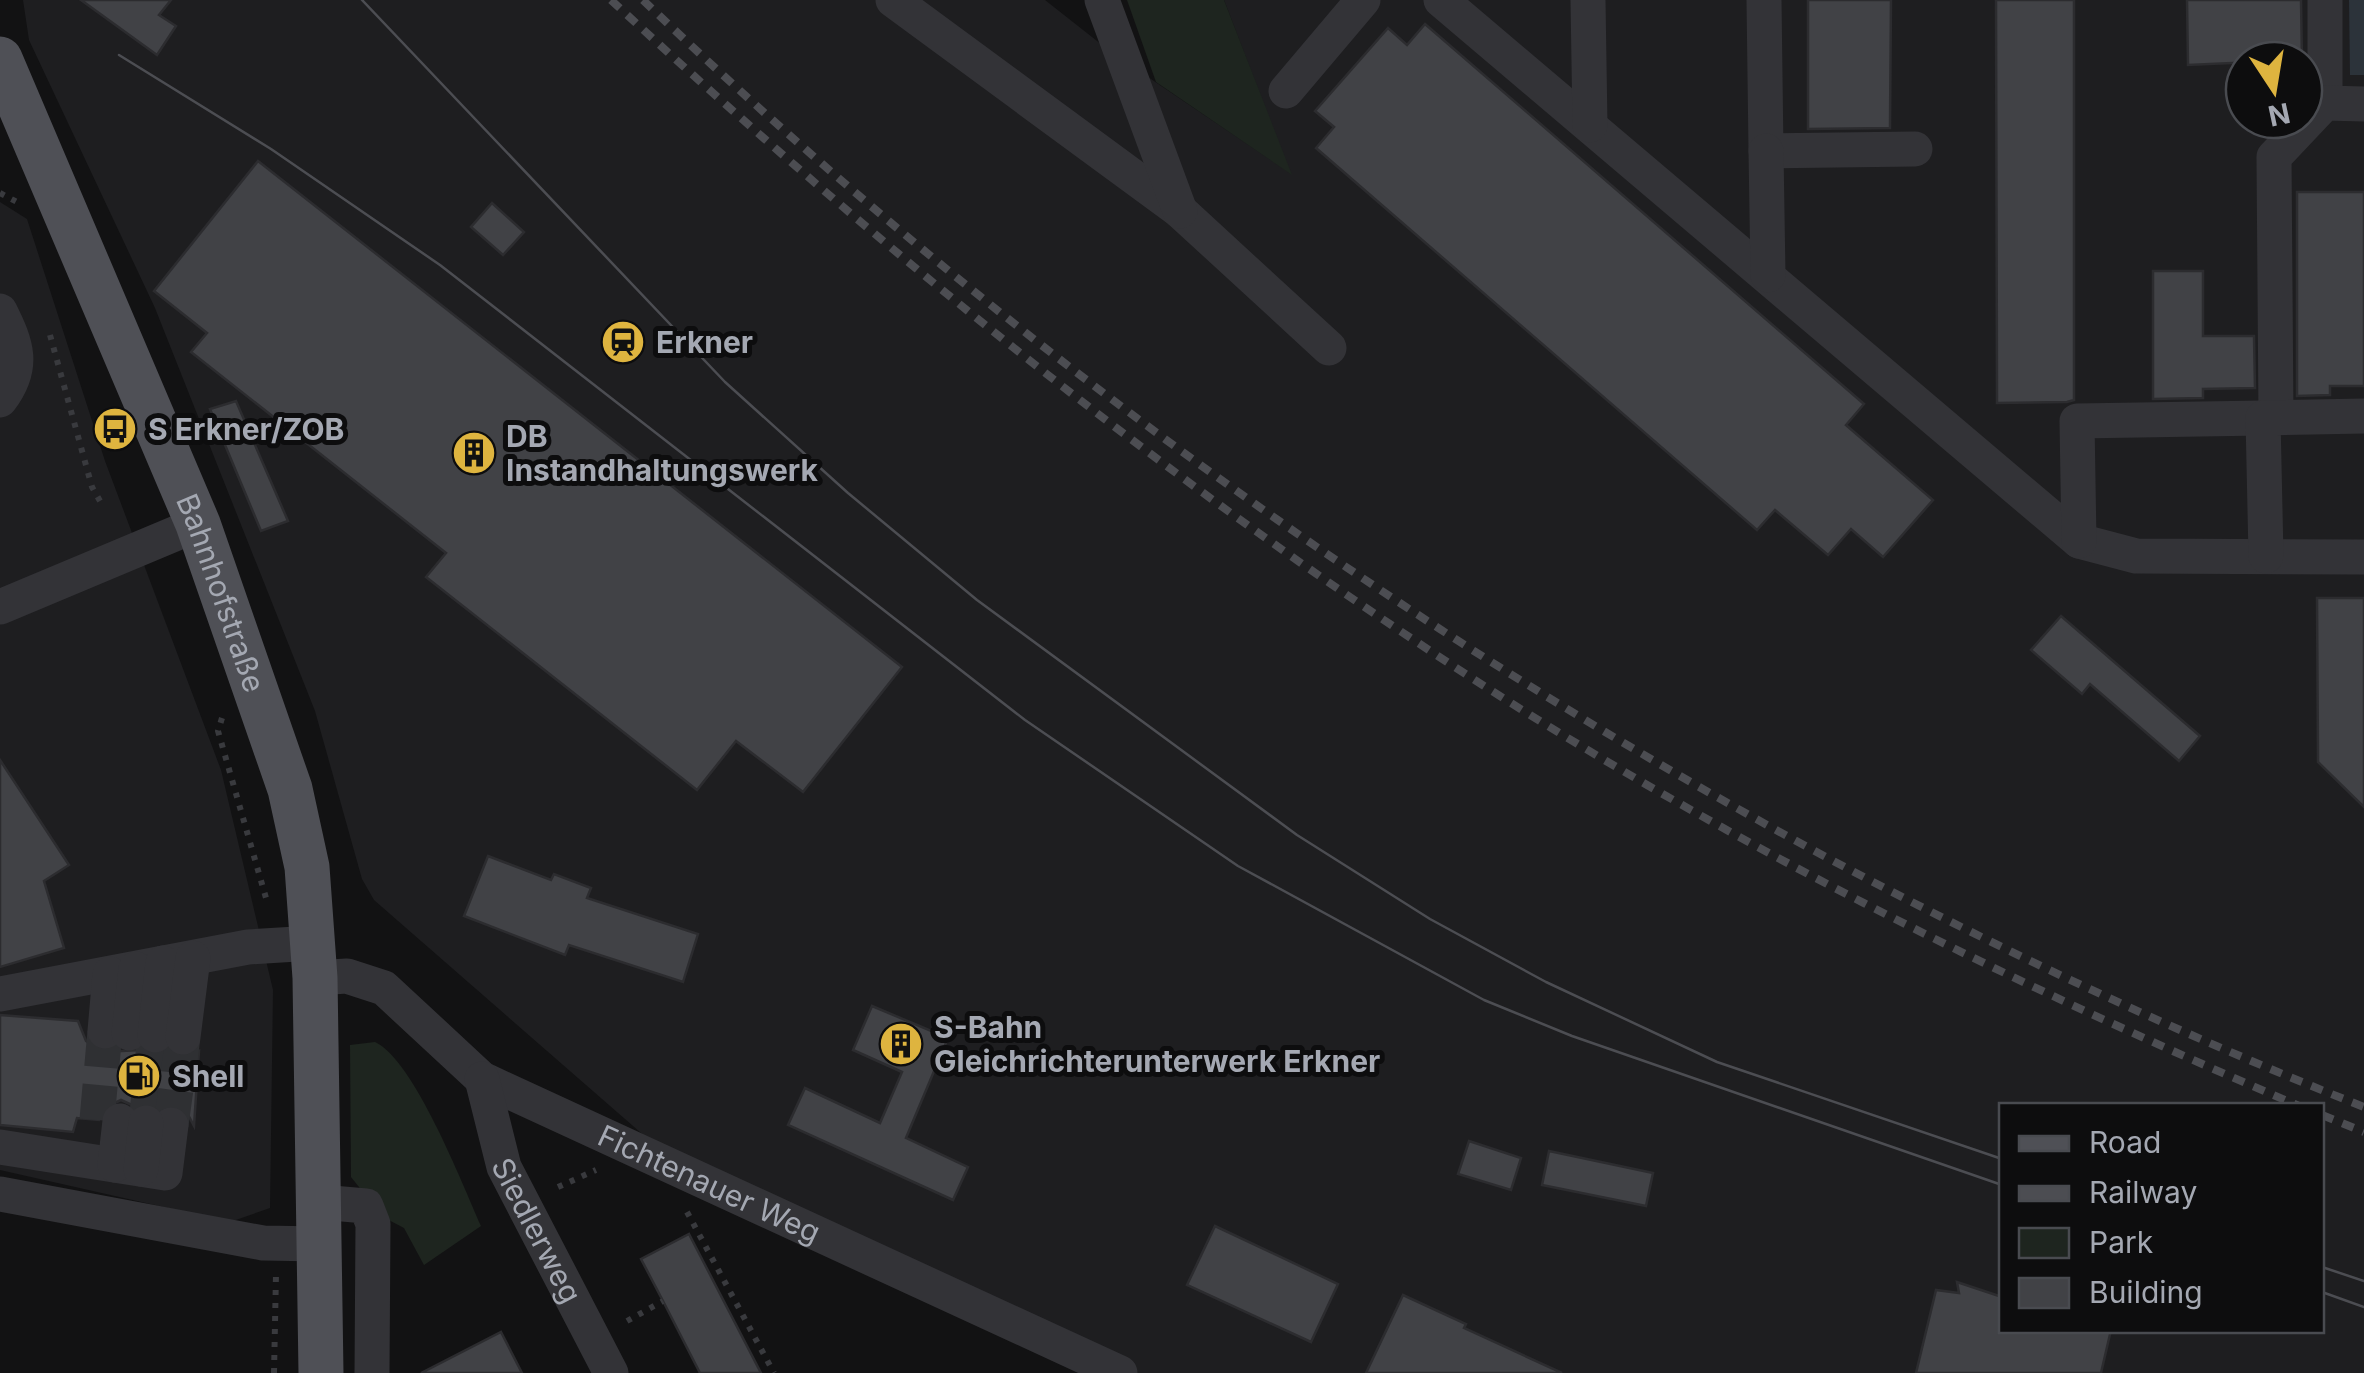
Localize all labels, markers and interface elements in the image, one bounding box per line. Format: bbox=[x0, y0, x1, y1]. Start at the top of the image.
north arrow bbox=[2224, 40, 2324, 140]
text: N bbox=[2265, 96, 2293, 133]
station icon: Erkner bbox=[600, 319, 646, 365]
place label: Erkner bbox=[656, 324, 753, 360]
bus stop icon: S Erkner/ZOB bbox=[92, 406, 138, 452]
place label: S Erkner/ZOB bbox=[148, 411, 344, 447]
place label: DB Instandhaltungswerk bbox=[506, 418, 818, 488]
building icon: DB Instandhaltungswerk bbox=[451, 430, 497, 476]
street label: Bahnhofstraße bbox=[169, 488, 273, 697]
place label: S-Bahn Gleichrichterunterwerk Erkner bbox=[934, 1009, 1380, 1079]
building icon: S-Bahn Gleichrichterunterwerk Erkner bbox=[878, 1021, 924, 1067]
fuel station icon: Shell bbox=[116, 1053, 162, 1099]
place label: Shell bbox=[172, 1058, 244, 1094]
legend bbox=[1999, 1103, 2324, 1333]
street label: Fichtenauer Weg bbox=[593, 1117, 826, 1250]
text: Road bbox=[2089, 1124, 2161, 1160]
street label: Siedlerweg bbox=[484, 1152, 589, 1309]
text: Railway bbox=[2089, 1174, 2197, 1210]
text: Park bbox=[2089, 1224, 2154, 1260]
text: Building bbox=[2089, 1274, 2203, 1310]

